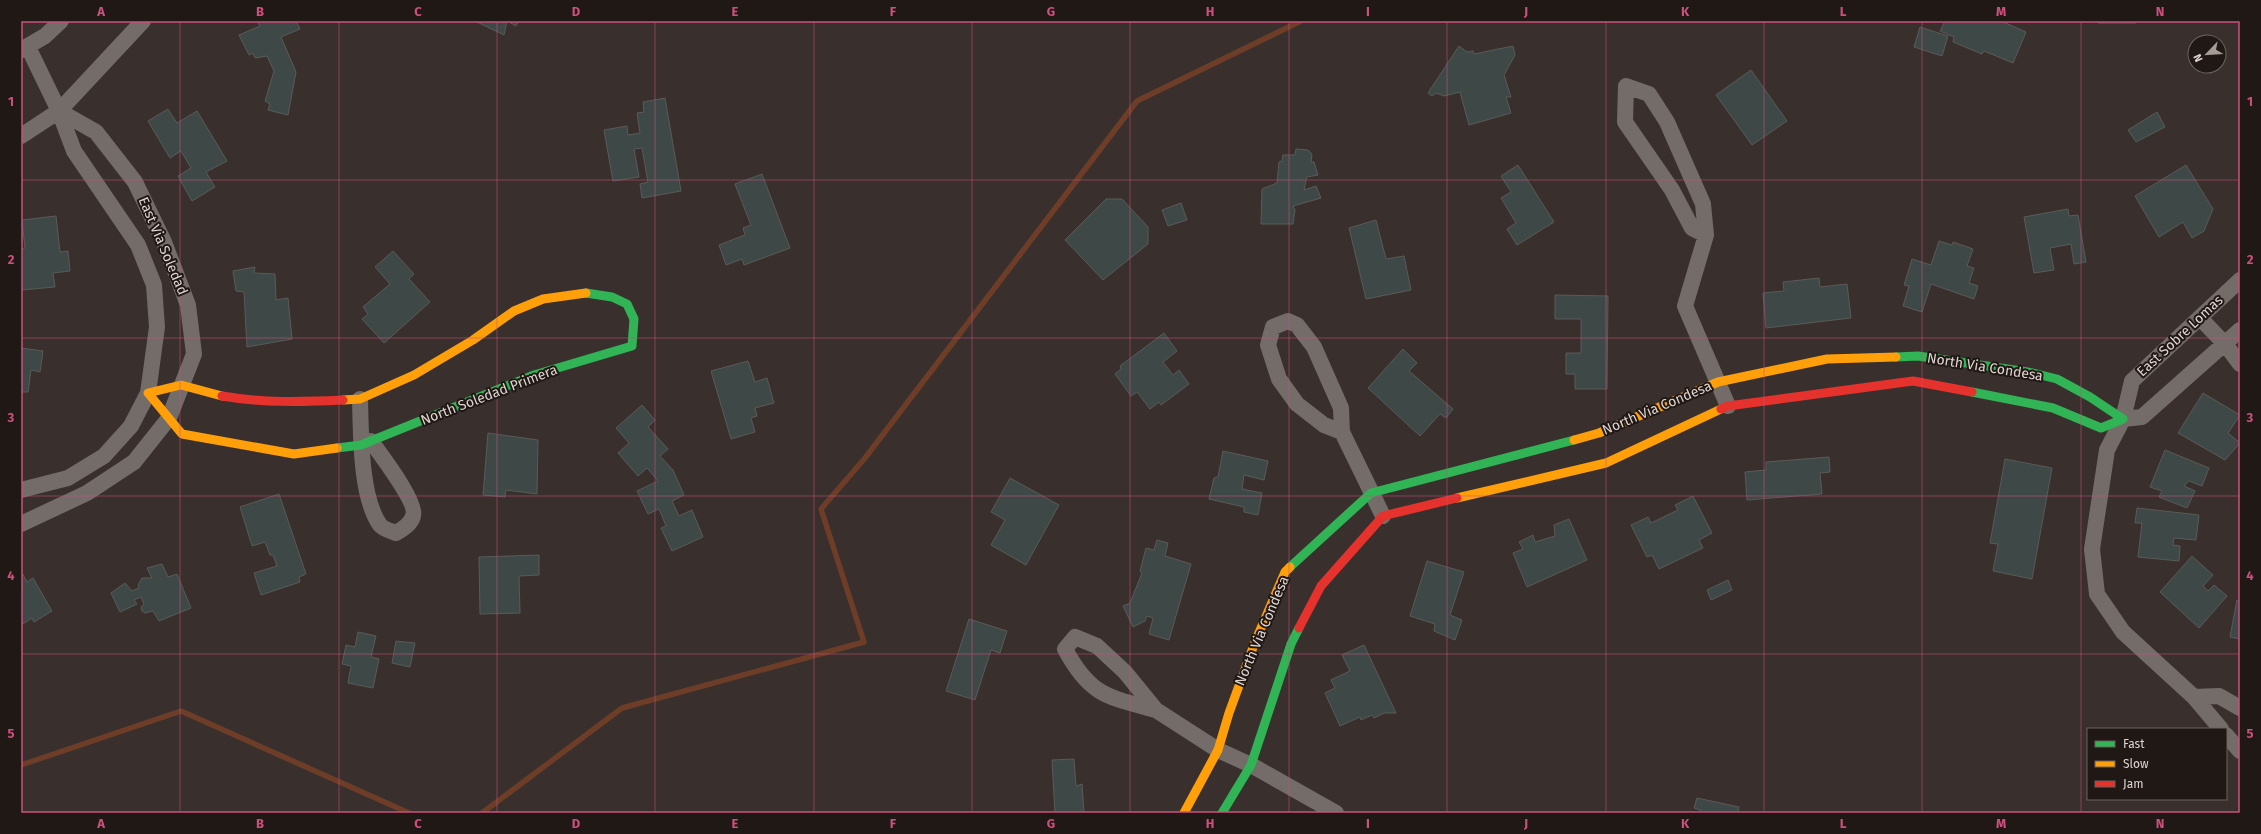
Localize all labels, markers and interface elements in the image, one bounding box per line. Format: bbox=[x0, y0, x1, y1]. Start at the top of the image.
text: A bbox=[96, 4, 105, 19]
text: B bbox=[256, 4, 264, 19]
text: C bbox=[414, 4, 422, 19]
text: D bbox=[572, 4, 581, 19]
text: E bbox=[732, 4, 739, 19]
text: F bbox=[890, 4, 897, 19]
text: G bbox=[1047, 4, 1055, 19]
text: H bbox=[1206, 4, 1214, 19]
text: I bbox=[1366, 4, 1370, 19]
text: J bbox=[1523, 4, 1528, 19]
text: K bbox=[1681, 4, 1690, 19]
text: L bbox=[1840, 4, 1847, 19]
text: M bbox=[1996, 4, 2006, 19]
text: N bbox=[2156, 4, 2164, 19]
north arrow bbox=[2187, 34, 2227, 74]
text: N bbox=[2191, 52, 2206, 64]
text: 1 bbox=[8, 94, 14, 109]
text: 1 bbox=[2247, 94, 2253, 109]
street label: East Via Soledad bbox=[135, 194, 191, 298]
text: 2 bbox=[8, 252, 15, 267]
text: 2 bbox=[2247, 252, 2254, 267]
street label: East Sobre Lomas bbox=[2133, 291, 2227, 380]
street label: North Via Condesa bbox=[1926, 349, 2044, 385]
street label: North Soledad Primera bbox=[418, 361, 560, 429]
street label: North Via Condesa bbox=[1600, 377, 1714, 439]
text: 3 bbox=[7, 410, 15, 425]
text: 3 bbox=[2246, 410, 2254, 425]
text: 4 bbox=[7, 568, 15, 583]
text: 4 bbox=[2246, 568, 2254, 583]
street label: North Via Condesa bbox=[1231, 574, 1293, 688]
text: 5 bbox=[8, 726, 15, 741]
text: 5 bbox=[2247, 726, 2254, 741]
legend bbox=[2087, 728, 2227, 800]
text: Fast bbox=[2123, 737, 2145, 751]
text: Slow bbox=[2123, 757, 2149, 771]
text: Jam bbox=[2123, 777, 2143, 791]
text: A bbox=[96, 816, 105, 831]
text: B bbox=[256, 816, 264, 831]
text: C bbox=[414, 816, 422, 831]
text: D bbox=[572, 816, 581, 831]
text: E bbox=[732, 816, 739, 831]
text: F bbox=[890, 816, 897, 831]
text: G bbox=[1047, 816, 1055, 831]
text: H bbox=[1206, 816, 1214, 831]
text: I bbox=[1366, 816, 1370, 831]
text: J bbox=[1523, 816, 1528, 831]
text: K bbox=[1681, 816, 1690, 831]
text: L bbox=[1840, 816, 1847, 831]
text: M bbox=[1996, 816, 2006, 831]
text: N bbox=[2156, 816, 2164, 831]

